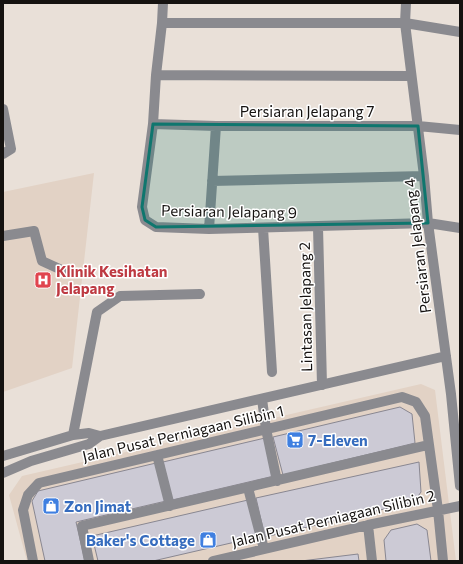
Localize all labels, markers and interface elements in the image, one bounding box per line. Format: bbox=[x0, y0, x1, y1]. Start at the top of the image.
street label: Persiaran Jelapang 7 bbox=[240, 102, 374, 120]
street label: Persiaran Jelapang 4 bbox=[400, 178, 434, 314]
street label: Persiaran Jelapang 9 bbox=[161, 201, 297, 221]
street label: Lintasan Jelapang 2 bbox=[295, 242, 315, 372]
place label: Klinik Kesihatan Jelapang bbox=[56, 262, 167, 297]
hospital icon: Klinik Kesihatan Jelapang bbox=[33, 270, 53, 290]
street label: Jalan Pusat Perniagaan Silibin 1 bbox=[80, 401, 286, 465]
supermarket icon: 7-Eleven bbox=[285, 430, 305, 450]
place label: 7-Eleven bbox=[308, 431, 368, 449]
street label: Jalan Pusat Perniagaan Silibin 2 bbox=[230, 486, 436, 550]
shop icon: Zon Jimat bbox=[41, 496, 61, 516]
place label: Zon Jimat bbox=[64, 497, 131, 515]
shop icon: Baker's Cottage bbox=[198, 530, 218, 550]
place label: Baker's Cottage bbox=[86, 531, 195, 549]

